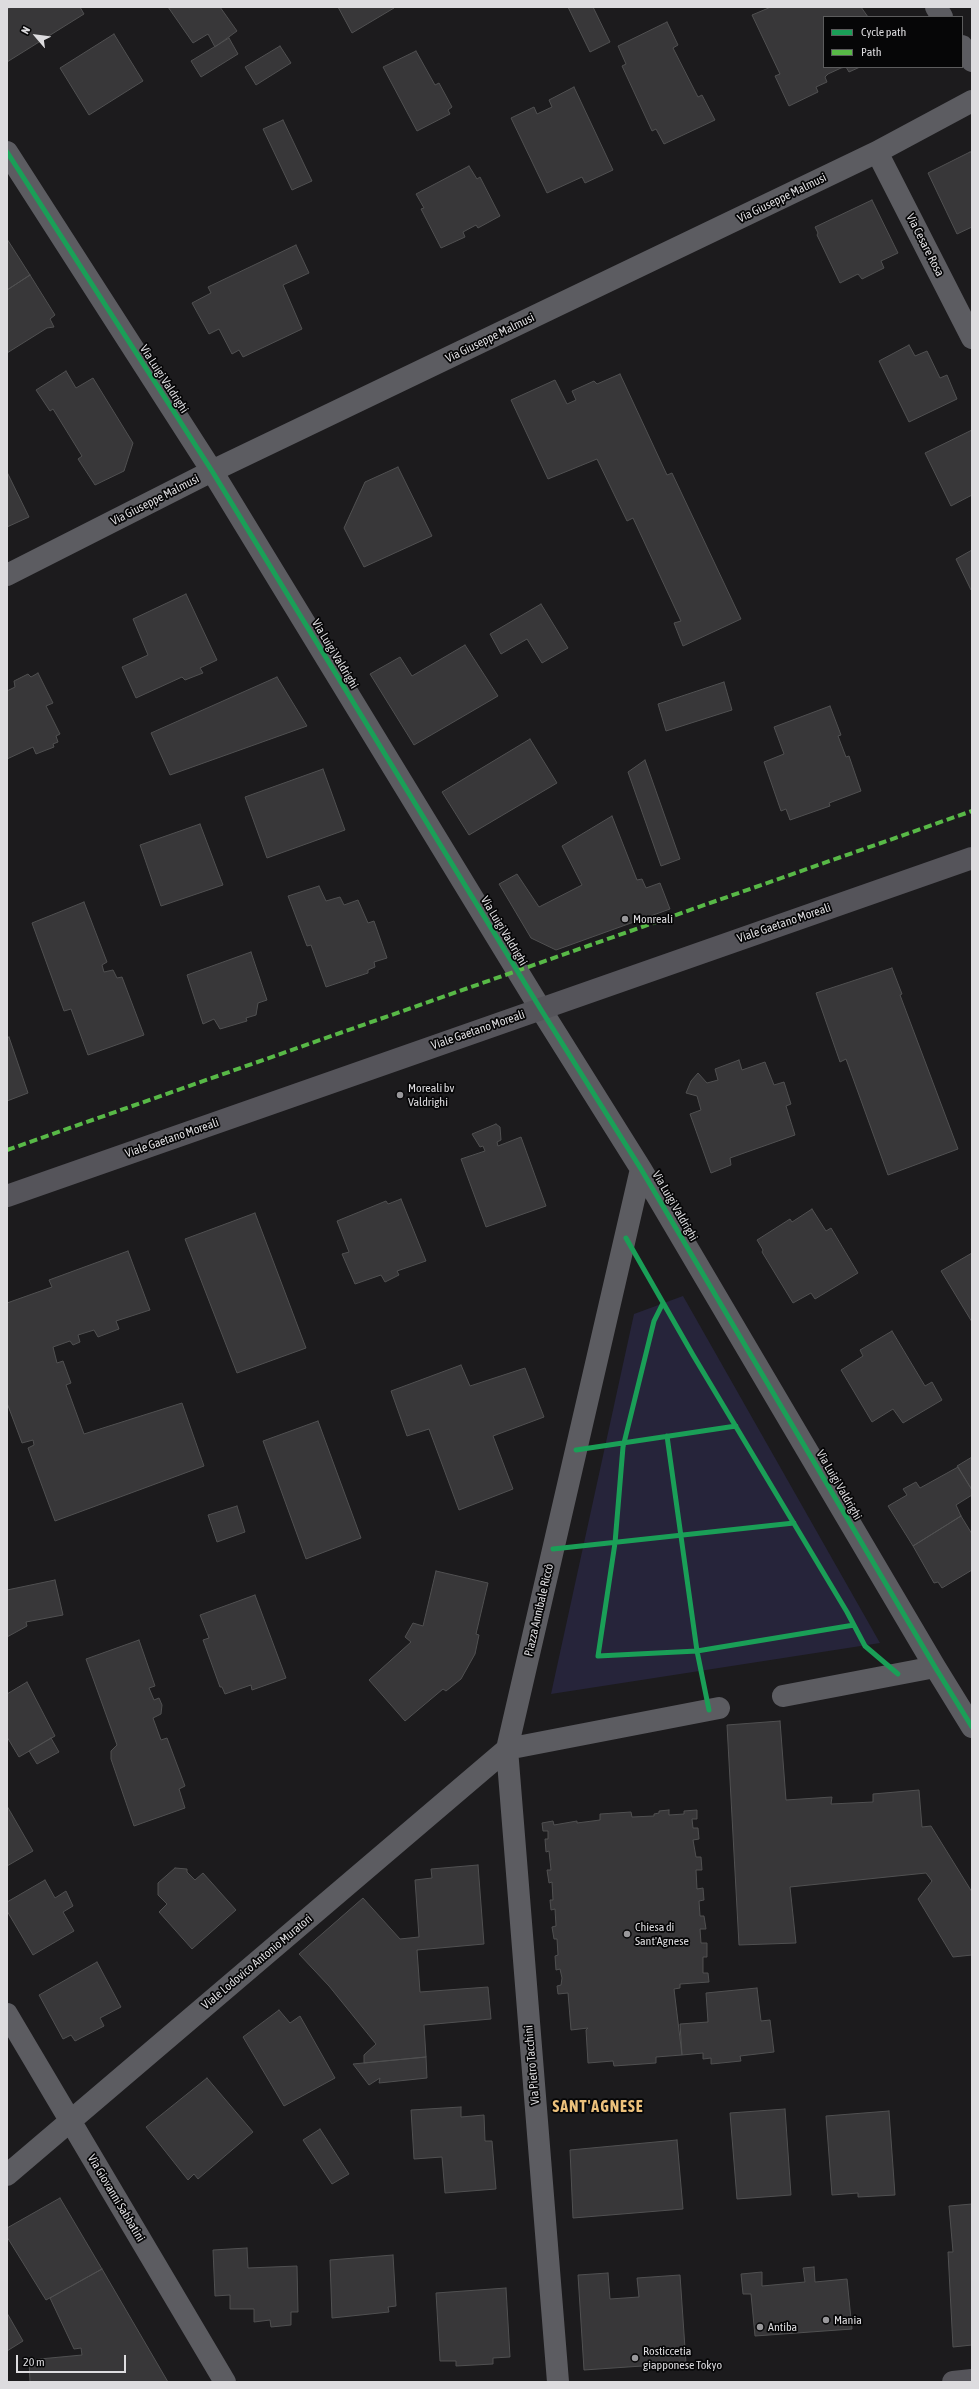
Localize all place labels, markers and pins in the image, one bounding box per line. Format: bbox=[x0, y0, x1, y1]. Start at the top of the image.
place label: Monreali bbox=[633, 912, 673, 926]
marker: Monreali bbox=[620, 914, 630, 924]
place label: Moreali bv Valdrighi bbox=[408, 1081, 454, 1109]
marker: Moreali bv Valdrighi bbox=[395, 1090, 405, 1100]
place label: Chiesa di Sant'Agnese bbox=[635, 1920, 689, 1948]
marker: Chiesa di Sant'Agnese bbox=[622, 1929, 632, 1939]
place label: Mania bbox=[834, 2313, 862, 2327]
marker: Mania bbox=[821, 2315, 831, 2325]
place label: Antiba bbox=[768, 2320, 797, 2334]
marker: Antiba bbox=[755, 2322, 765, 2332]
place label: Rosticcetia giapponese Tokyo bbox=[643, 2344, 722, 2372]
marker: Rosticcetia giapponese Tokyo bbox=[630, 2353, 640, 2363]

